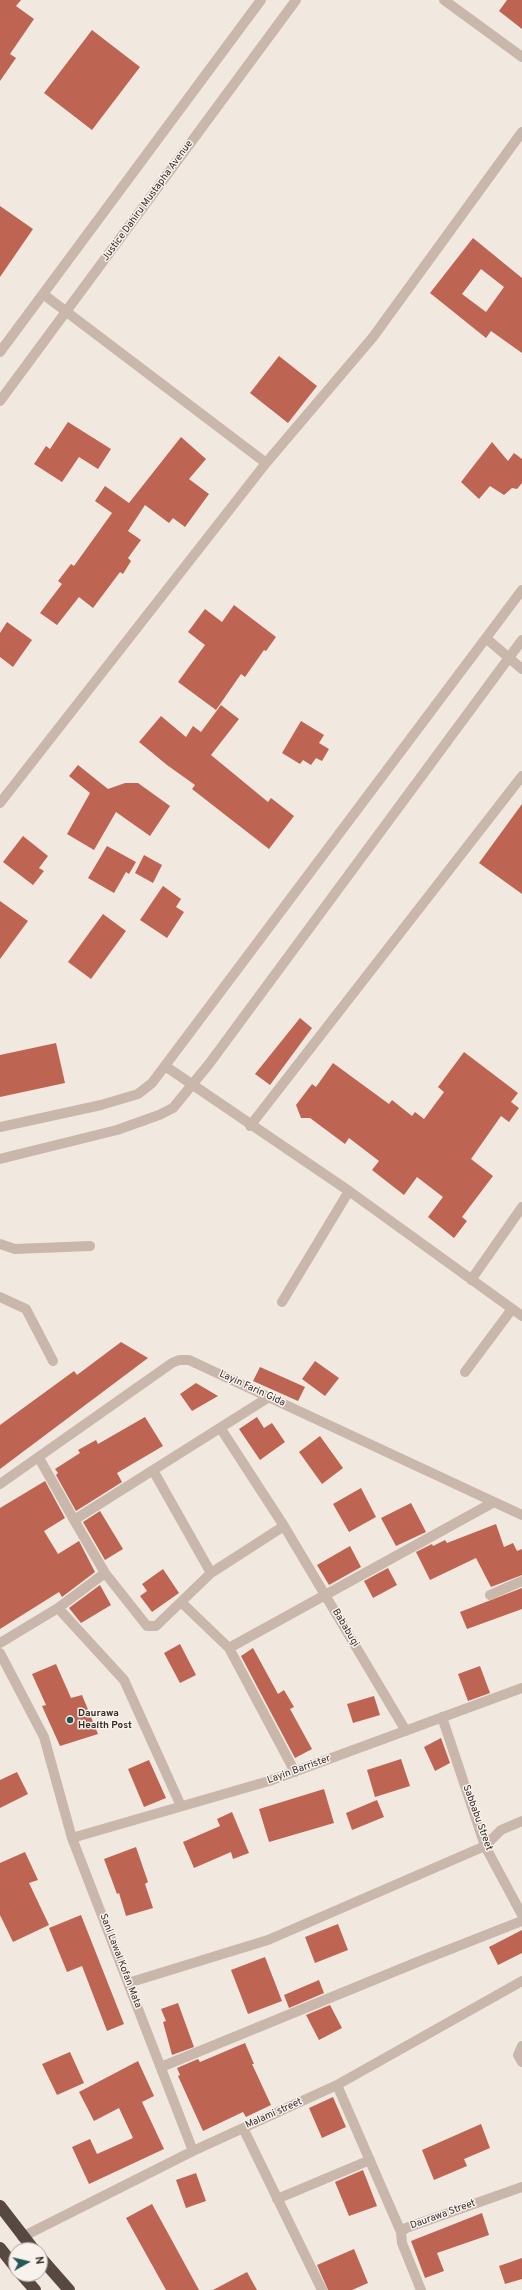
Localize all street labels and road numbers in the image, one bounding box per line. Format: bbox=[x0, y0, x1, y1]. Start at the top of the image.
street label: Justice Dahiru Mustapha Avenue bbox=[100, 138, 196, 264]
street label: Layin Farin Gida bbox=[217, 1368, 287, 1410]
street label: Bababugi bbox=[329, 1607, 361, 1649]
street label: Layin Barrister bbox=[266, 1753, 332, 1787]
street label: Sabbabu Street bbox=[460, 1784, 494, 1852]
street label: Sani Lawal Kofan Mata bbox=[96, 1912, 144, 2010]
street label: Malami street bbox=[244, 2096, 304, 2132]
street label: Daurawa Street bbox=[409, 2198, 477, 2232]

